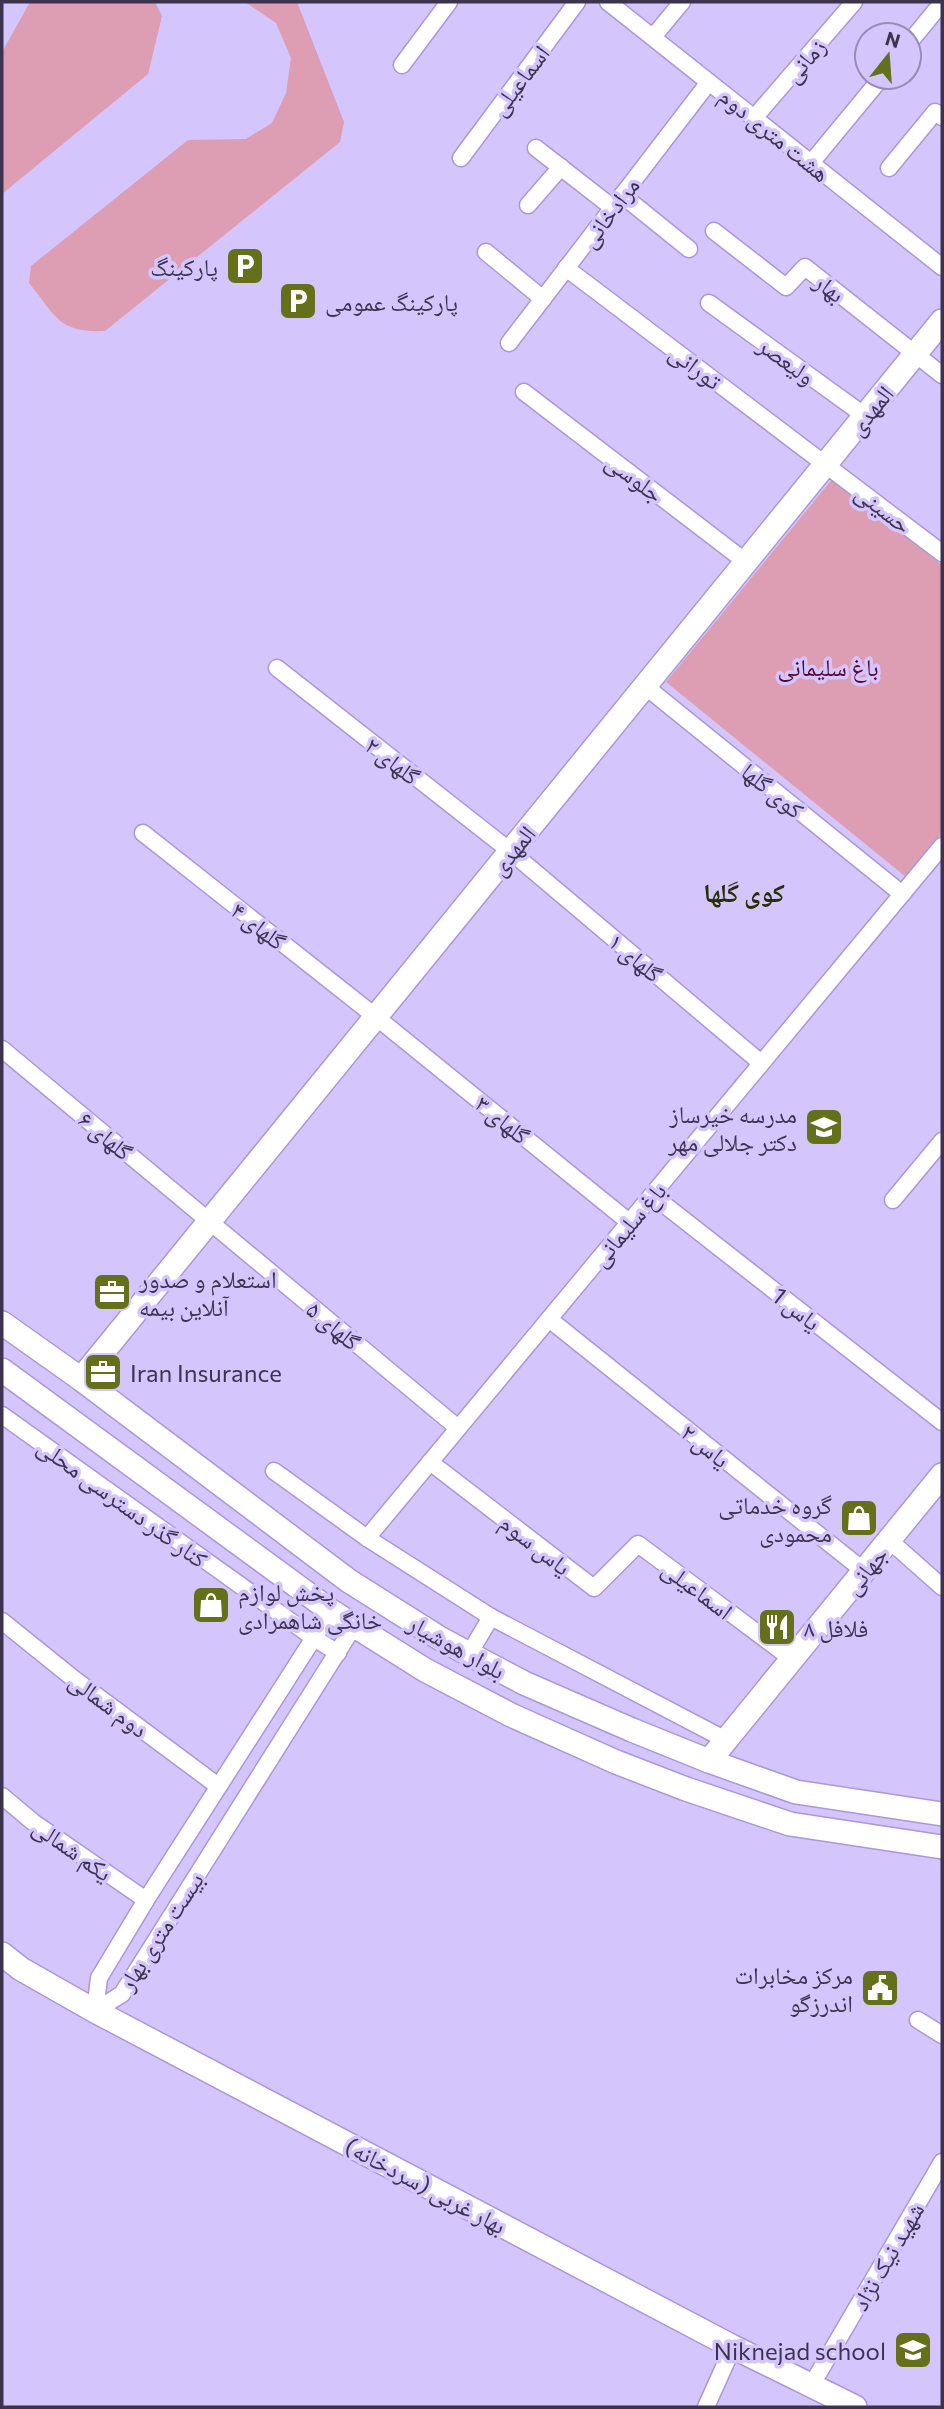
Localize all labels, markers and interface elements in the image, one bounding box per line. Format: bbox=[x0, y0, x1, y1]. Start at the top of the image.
north arrow bbox=[853, 21, 923, 91]
text: N bbox=[883, 26, 903, 52]
street label: زمانی bbox=[777, 32, 832, 89]
street label: اسماعیلی bbox=[483, 39, 556, 122]
street label: هشت متری دوم bbox=[712, 81, 836, 190]
street label: مرادخانی bbox=[573, 171, 646, 254]
parking icon: پارکینگ bbox=[224, 245, 266, 287]
place label: پارکینگ bbox=[150, 252, 218, 282]
street label: بهار bbox=[808, 265, 851, 309]
parking icon: پارکینگ عمومی bbox=[277, 280, 319, 322]
place label: پارکینگ عمومی bbox=[325, 287, 458, 317]
street label: ولیعصر bbox=[752, 329, 821, 391]
street label: تورانی bbox=[664, 337, 728, 396]
street label: المهدی bbox=[841, 379, 900, 442]
street label: جلوسی bbox=[600, 446, 670, 509]
street label: حسینی bbox=[850, 477, 918, 540]
park label: باغ سلیمانی bbox=[777, 652, 879, 683]
street label: گلهای ۲ bbox=[359, 730, 426, 791]
street label: کوی گلها bbox=[735, 756, 810, 825]
street label: المهدی bbox=[483, 819, 542, 882]
district label: کوی گلها bbox=[703, 876, 785, 909]
street label: گلهای ۴ bbox=[225, 895, 292, 956]
street label: گلهای ۱ bbox=[603, 926, 669, 989]
street label: گلهای ۳ bbox=[469, 1088, 536, 1150]
place label: مدرسه خیرساز دکتر جلالی مهر bbox=[667, 1099, 797, 1157]
street label: گلهای ۶ bbox=[73, 1104, 139, 1167]
school or university icon: مدرسه خیرساز دکتر جلالی مهر bbox=[803, 1106, 845, 1148]
street label: باغ سلیمانی bbox=[584, 1176, 673, 1273]
place label: استعلام و صدور آنلاین بیمه bbox=[138, 1264, 277, 1322]
office icon: استعلام و صدور آنلاین بیمه bbox=[91, 1271, 133, 1313]
street label: یاس 1 bbox=[766, 1280, 827, 1337]
street label: گلهای ۵ bbox=[301, 1294, 367, 1357]
office icon: Iran Insurance bbox=[82, 1351, 124, 1393]
place label: Iran Insurance bbox=[130, 1358, 282, 1387]
street label: یاس ۲ bbox=[675, 1417, 736, 1474]
street label: کنار گذر دسترسی محلی bbox=[32, 1431, 213, 1574]
place label: گروه خدماتی محمودی bbox=[718, 1490, 832, 1548]
shop icon: گروه خدماتی محمودی bbox=[838, 1497, 880, 1539]
street label: یاس سوم bbox=[493, 1507, 577, 1583]
street label: جهانی bbox=[837, 1540, 894, 1601]
street label: اسماعیلی bbox=[656, 1553, 739, 1626]
place label: پخش لوازم خانگی شاهمرادی bbox=[238, 1577, 382, 1635]
shop icon: پخش لوازم خانگی شاهمرادی bbox=[190, 1584, 232, 1626]
restaurant icon: فلافل ۸ bbox=[756, 1606, 798, 1648]
street label: بلوار هوشیار bbox=[402, 1607, 511, 1685]
place label: فلافل ۸ bbox=[804, 1613, 868, 1643]
street label: دوم شمالی bbox=[62, 1665, 154, 1745]
street label: یکم شمالی bbox=[26, 1811, 118, 1889]
street label: بیست متری بهار bbox=[110, 1866, 210, 1997]
place label: مرکز مخابرات اندرزگو bbox=[735, 1960, 853, 2017]
public building icon: مرکز مخابرات اندرزگو bbox=[859, 1967, 901, 2009]
street label: بهار غربی (سردخانه) bbox=[340, 2130, 511, 2240]
street label: شهید نیک نژاد bbox=[844, 2197, 930, 2315]
school or university icon: Niknejad school bbox=[892, 2329, 934, 2371]
place label: Niknejad school bbox=[714, 2336, 886, 2365]

